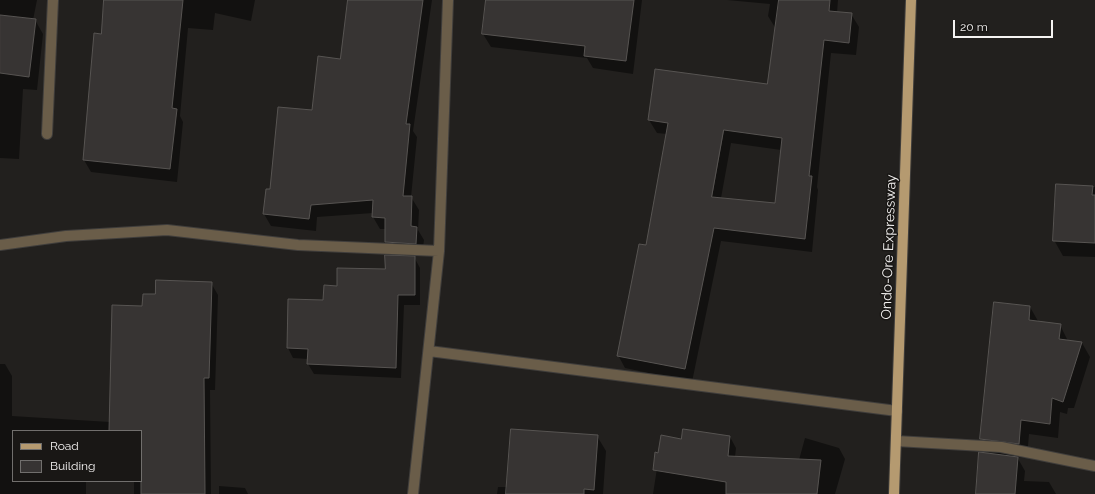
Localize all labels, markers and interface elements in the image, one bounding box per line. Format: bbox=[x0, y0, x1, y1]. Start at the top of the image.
scale bar bbox=[955, 12, 1055, 38]
text: 20 m bbox=[960, 20, 988, 34]
street label: Ondo-Ore Expressway bbox=[878, 174, 900, 320]
legend bbox=[12, 430, 142, 482]
text: Road bbox=[50, 439, 79, 453]
text: Building bbox=[50, 459, 96, 473]

